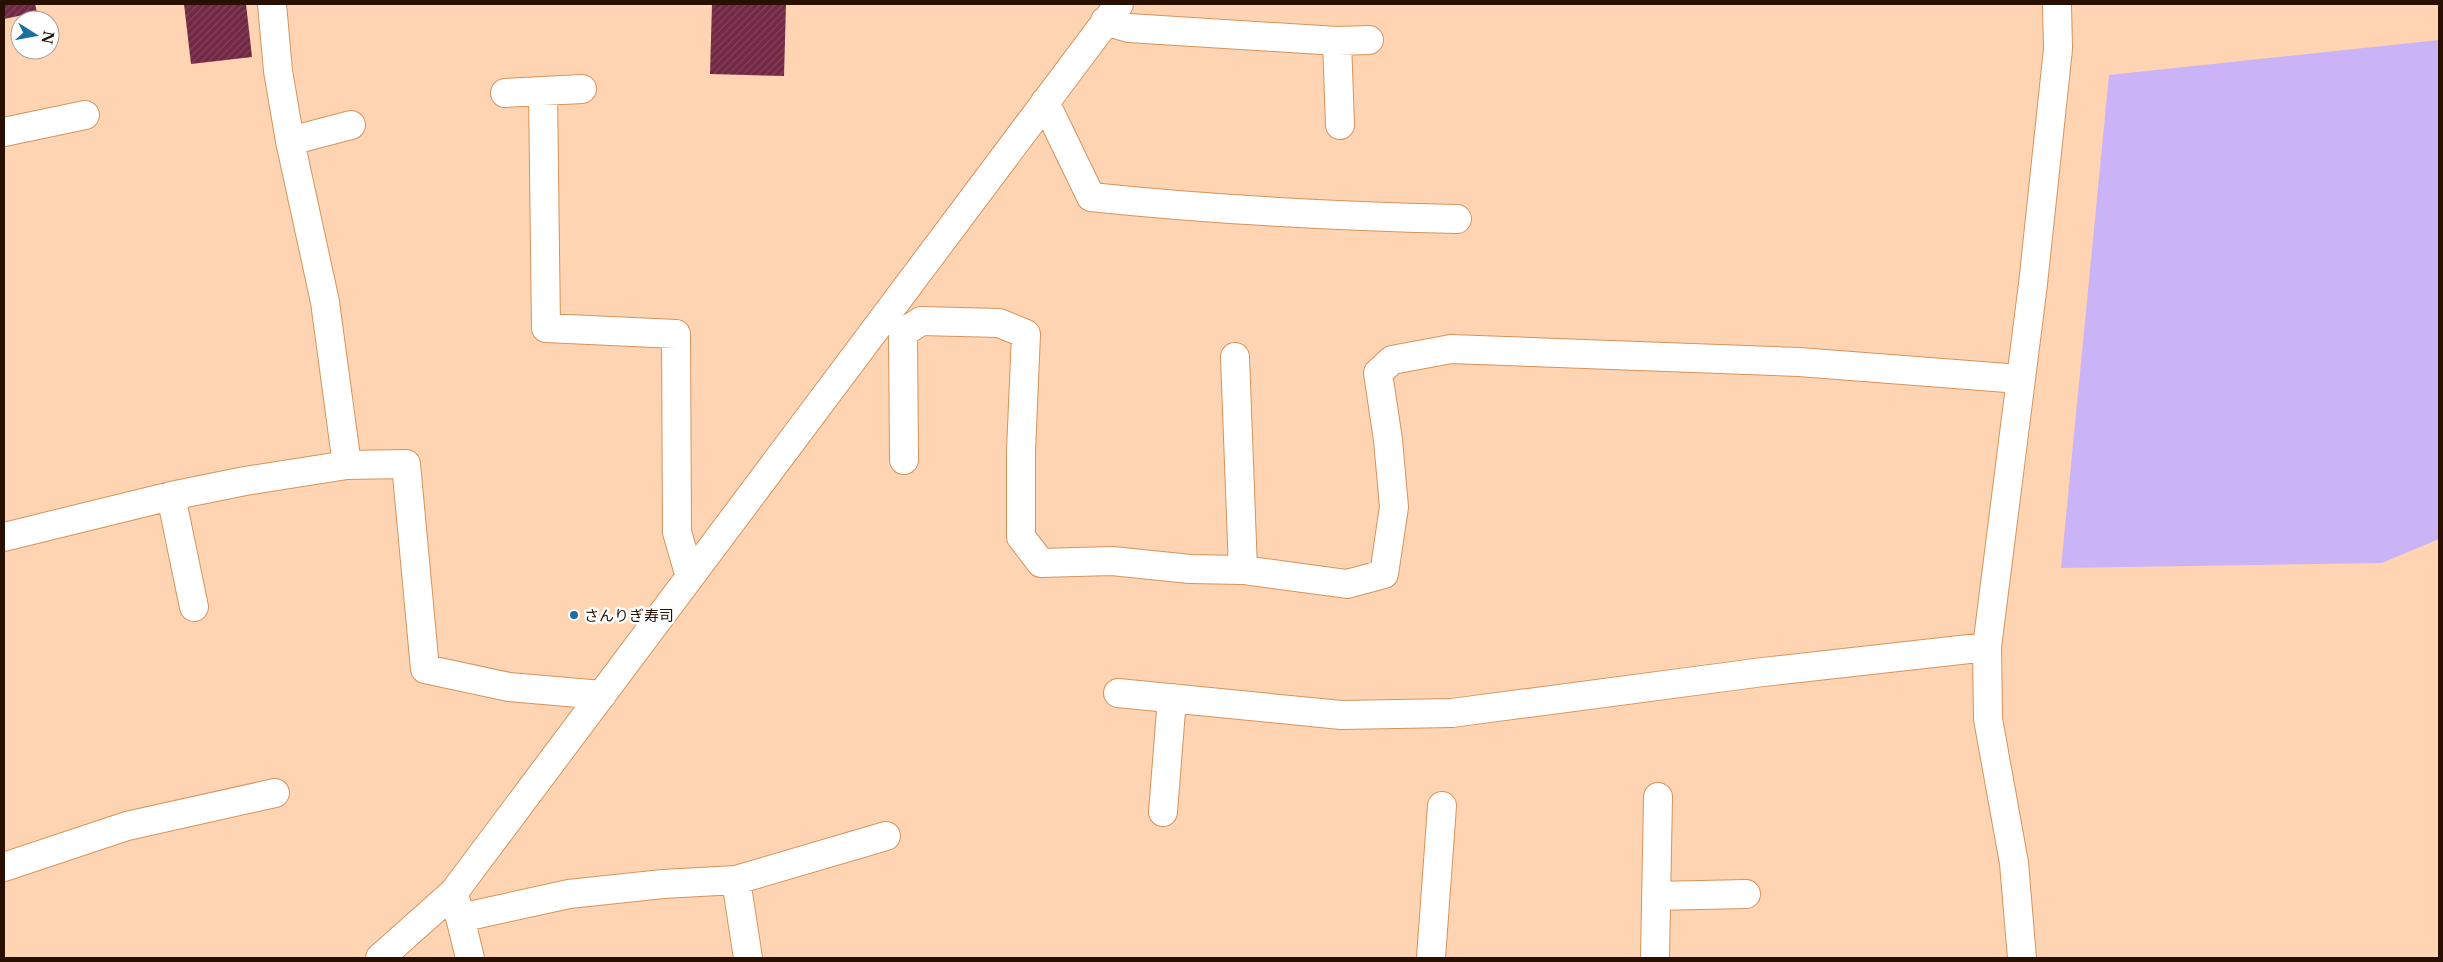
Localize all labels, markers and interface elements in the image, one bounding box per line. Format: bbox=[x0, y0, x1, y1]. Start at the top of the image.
north arrow bbox=[10, 10, 60, 60]
text: N bbox=[38, 29, 58, 46]
place label: さんりぎ寿司 bbox=[584, 606, 674, 625]
marker: さんりぎ寿司 bbox=[568, 609, 580, 621]

